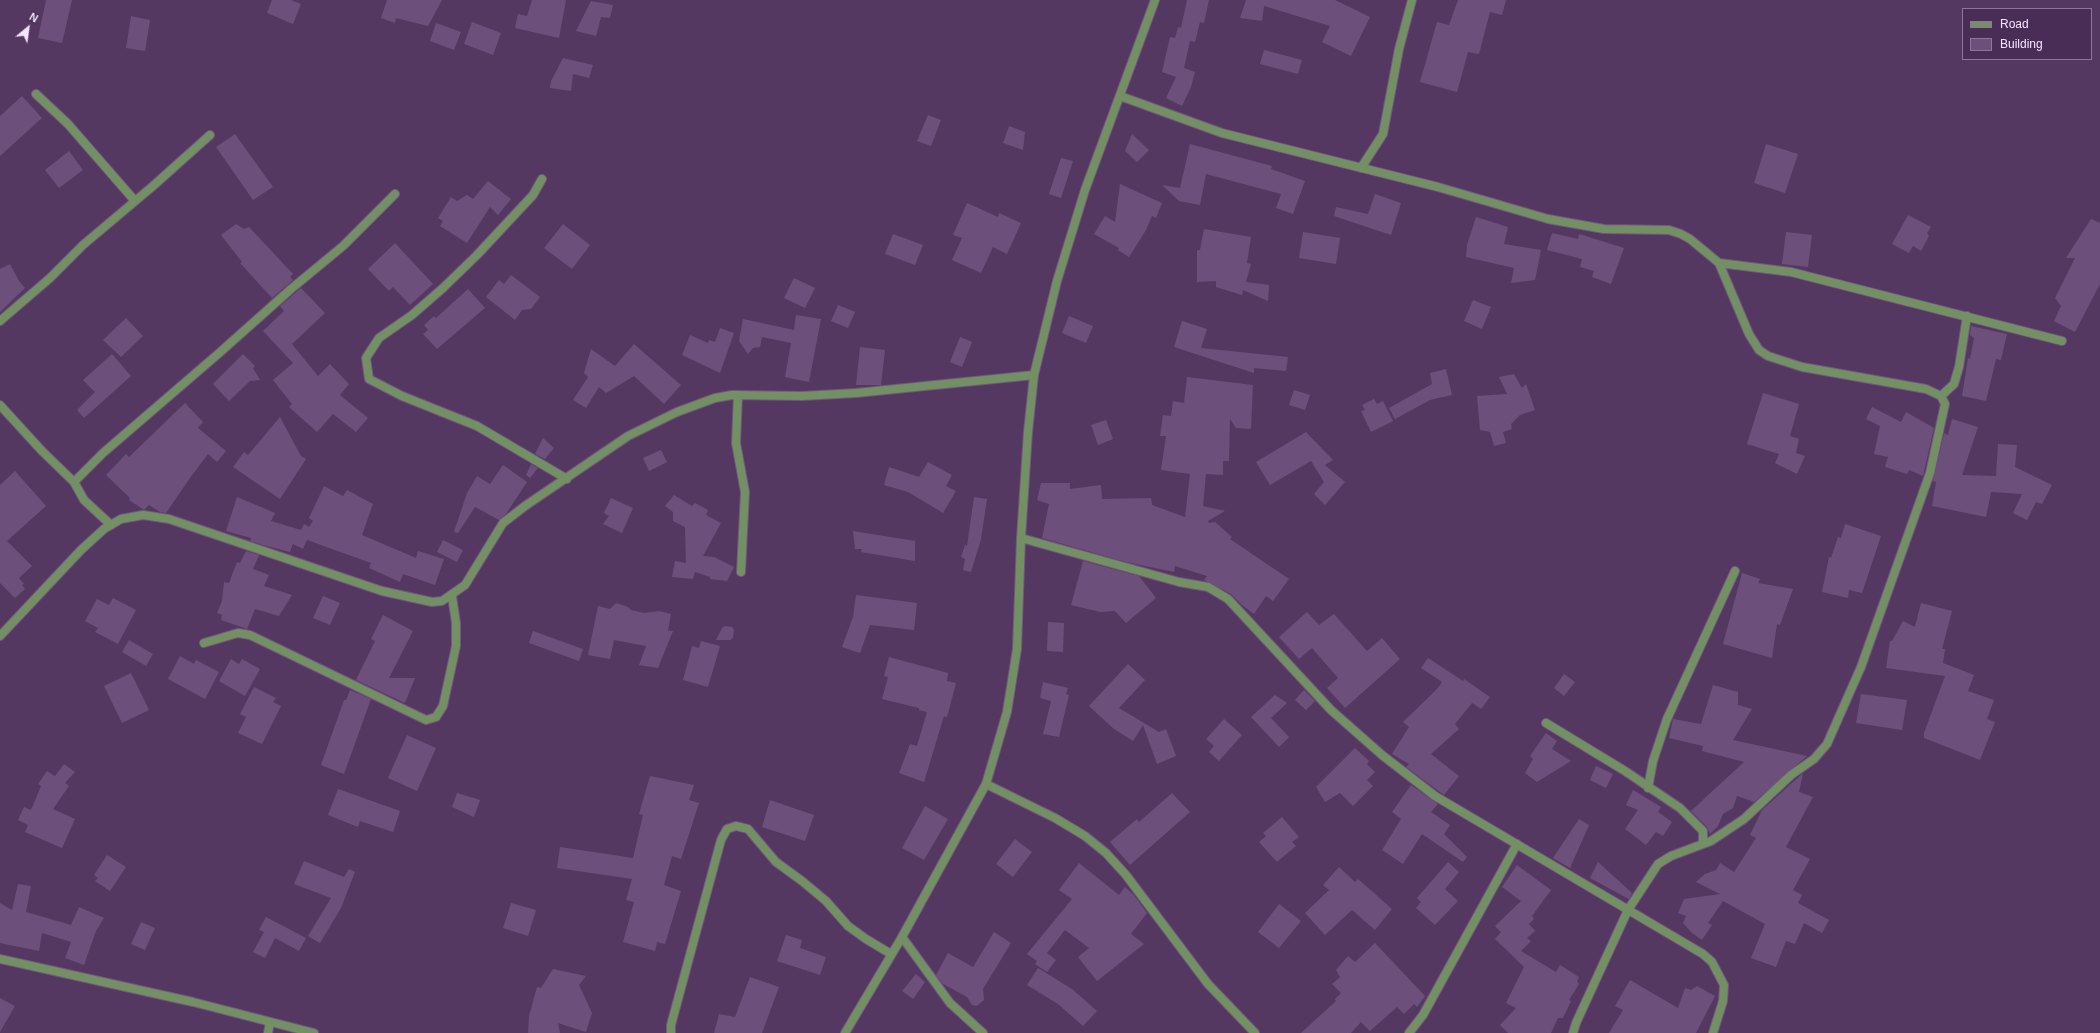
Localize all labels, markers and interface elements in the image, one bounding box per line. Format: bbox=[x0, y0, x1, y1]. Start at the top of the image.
north arrow bbox=[8, 8, 48, 48]
legend bbox=[1962, 8, 2092, 60]
text: N bbox=[27, 10, 40, 25]
text: Road bbox=[2000, 17, 2029, 31]
text: Building bbox=[2000, 37, 2043, 51]

